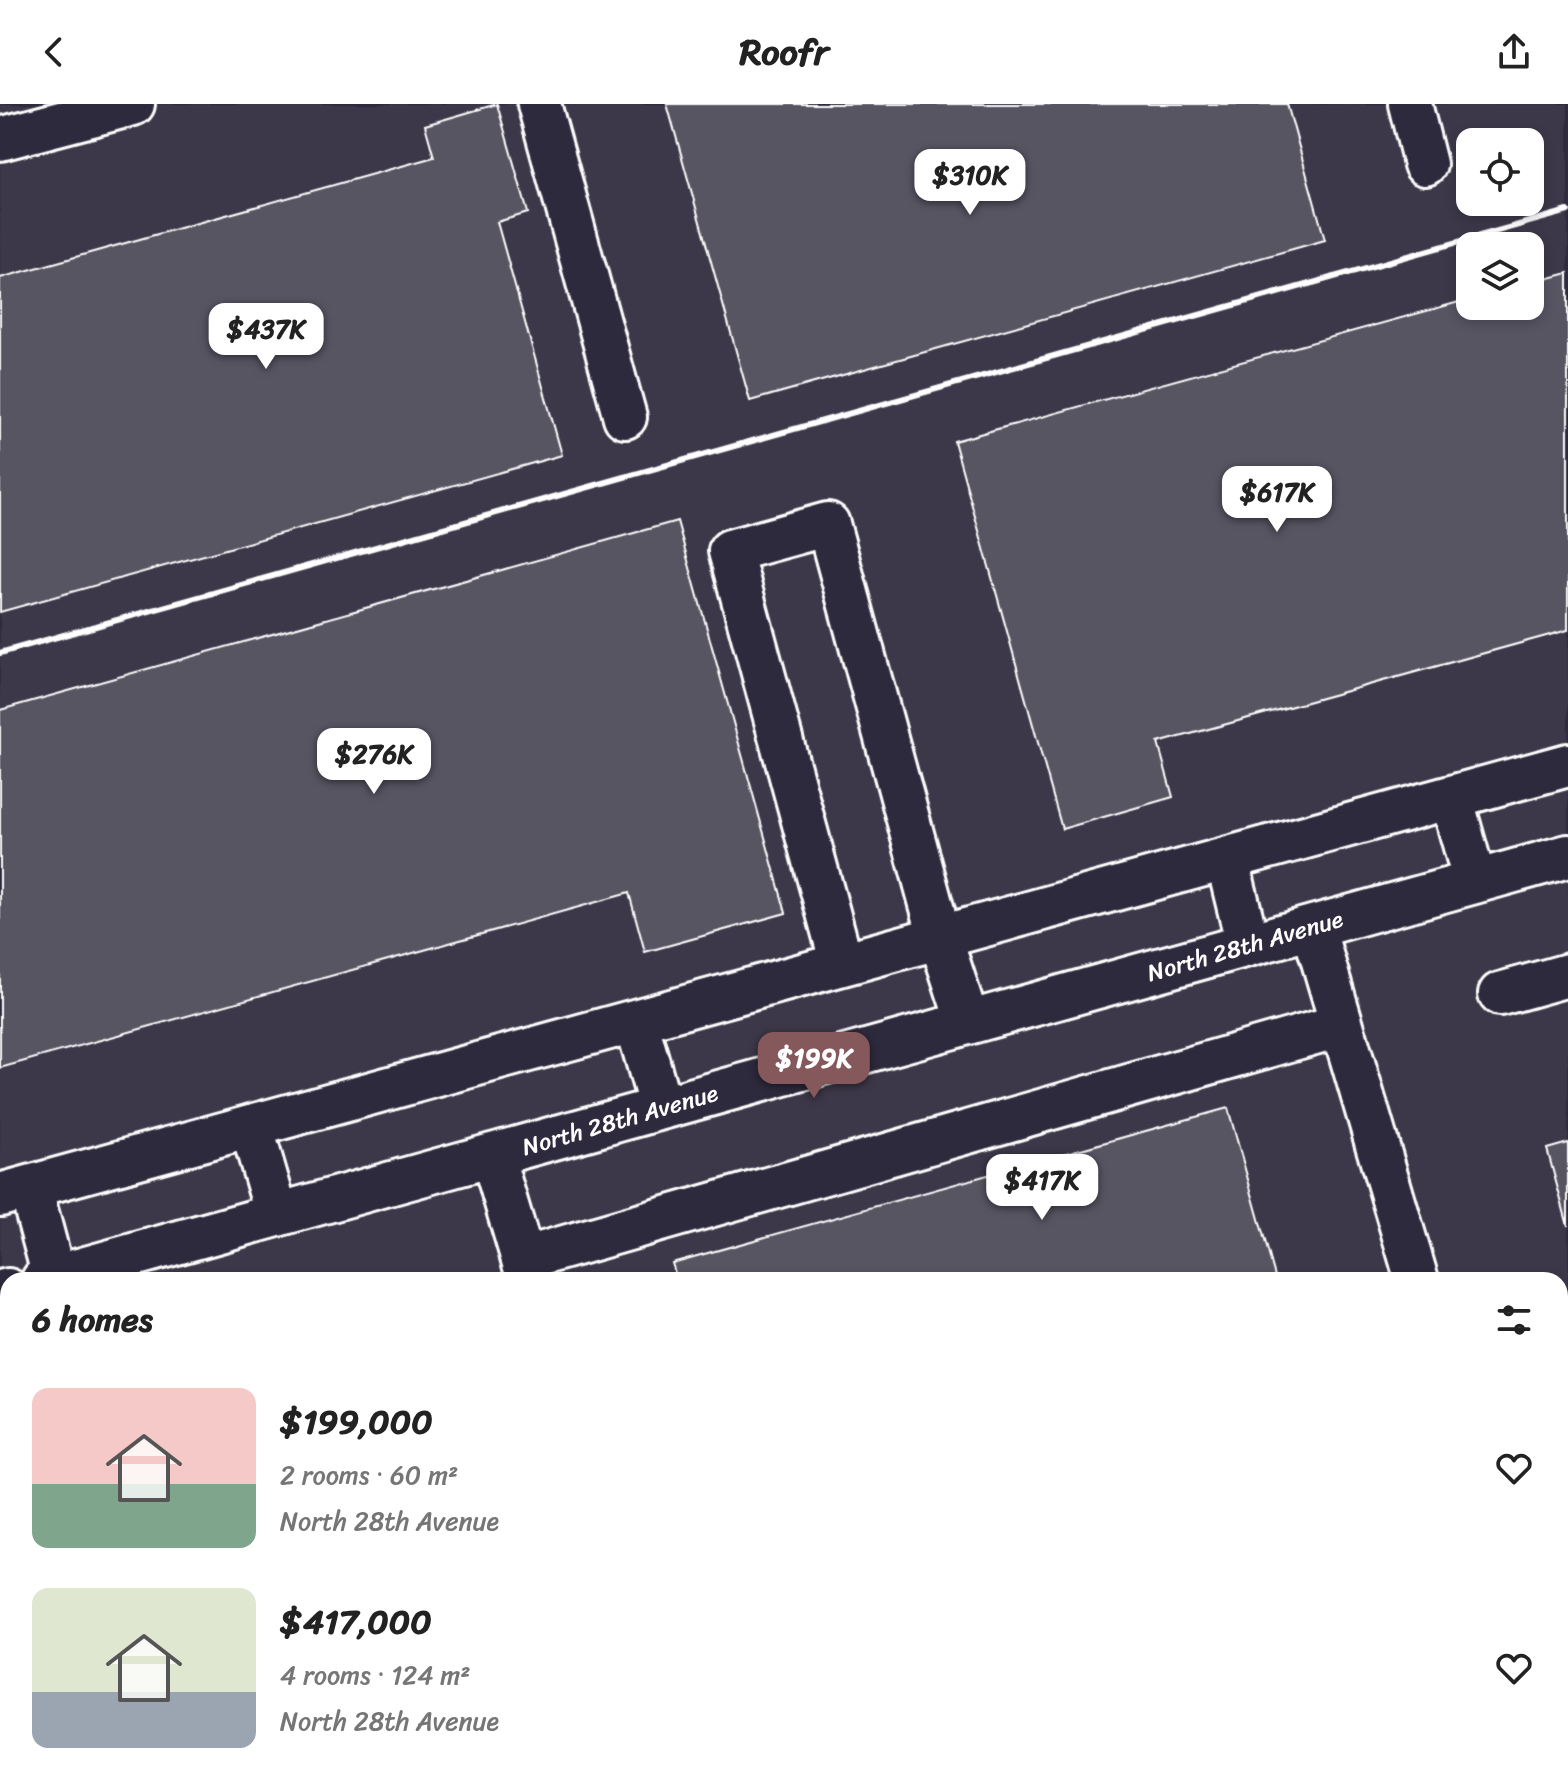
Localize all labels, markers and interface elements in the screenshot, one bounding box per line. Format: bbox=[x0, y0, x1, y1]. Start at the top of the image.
text: Roofr bbox=[739, 20, 829, 84]
icon: back bbox=[32, 30, 76, 74]
icon: share bbox=[1492, 30, 1536, 74]
map controls bbox=[1456, 128, 1544, 320]
button: locate bbox=[1456, 128, 1544, 216]
pin: $310K bbox=[914, 149, 1026, 217]
text: $310K bbox=[932, 152, 1008, 198]
button: layers bbox=[1456, 232, 1544, 320]
pin: $437K bbox=[210, 303, 322, 371]
text: $437K bbox=[227, 306, 305, 352]
pin: $617K bbox=[1221, 466, 1333, 534]
text: $617K bbox=[1240, 469, 1314, 515]
pin: $276K bbox=[318, 728, 430, 796]
text: $276K bbox=[335, 731, 413, 777]
street label: North 28th Avenue bbox=[1142, 898, 1348, 994]
pin: $199K bbox=[758, 1032, 870, 1100]
text: $199K bbox=[776, 1035, 852, 1081]
street label: North 28th Avenue bbox=[517, 1072, 723, 1168]
pin: $417K bbox=[986, 1154, 1098, 1222]
text: $417K bbox=[1004, 1157, 1080, 1203]
text: 6 homes bbox=[32, 1290, 153, 1350]
icon: filters bbox=[1492, 1298, 1536, 1342]
text: $199,000 bbox=[280, 1392, 433, 1452]
icon: home bbox=[96, 1420, 192, 1516]
icon: heart bbox=[1492, 1446, 1536, 1490]
text: 2 rooms · 60 m² bbox=[280, 1452, 458, 1498]
text: North 28th Avenue bbox=[280, 1498, 499, 1544]
text: $417,000 bbox=[280, 1592, 432, 1652]
icon: home bbox=[96, 1620, 192, 1716]
icon: heart bbox=[1492, 1646, 1536, 1690]
text: 4 rooms · 124 m² bbox=[280, 1652, 471, 1698]
text: North 28th Avenue bbox=[280, 1698, 499, 1744]

